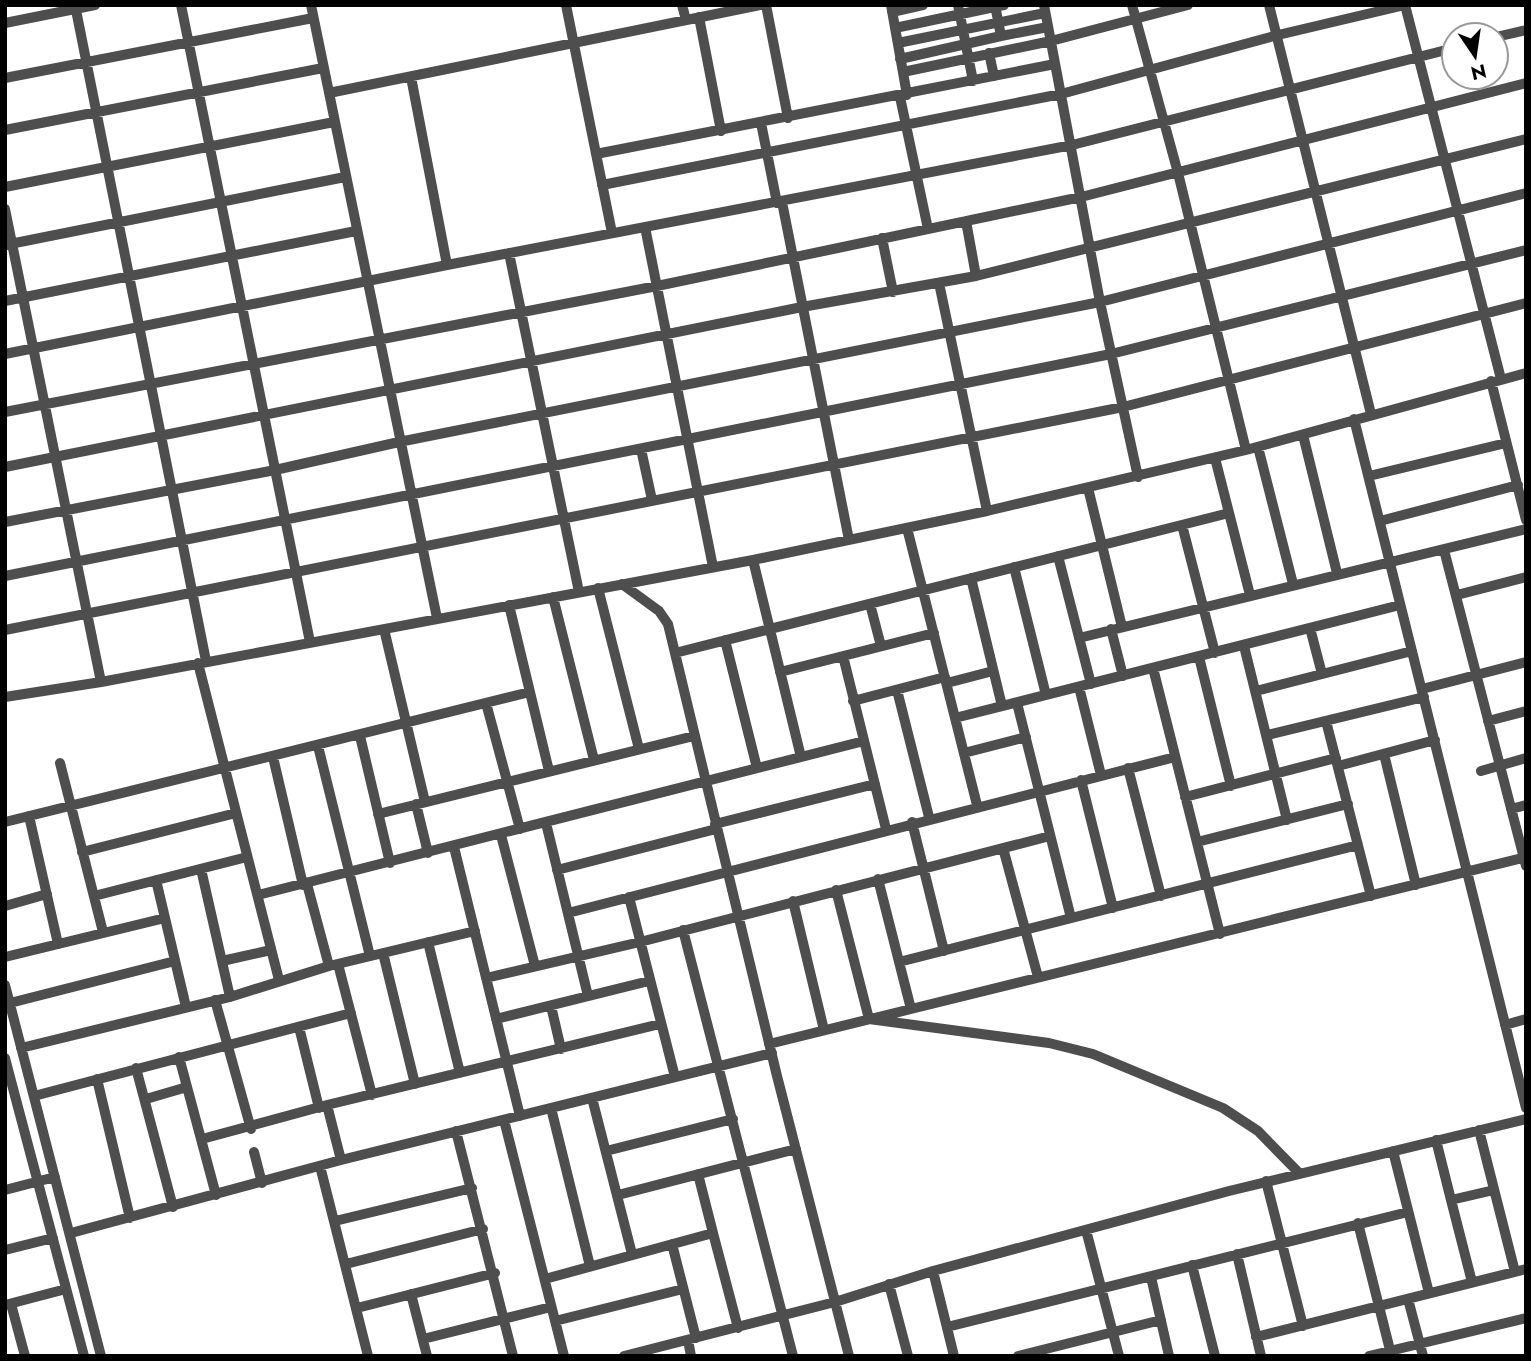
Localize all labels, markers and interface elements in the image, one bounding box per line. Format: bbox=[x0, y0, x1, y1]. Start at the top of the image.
north arrow bbox=[1440, 21, 1510, 91]
text: N bbox=[1468, 57, 1489, 87]

